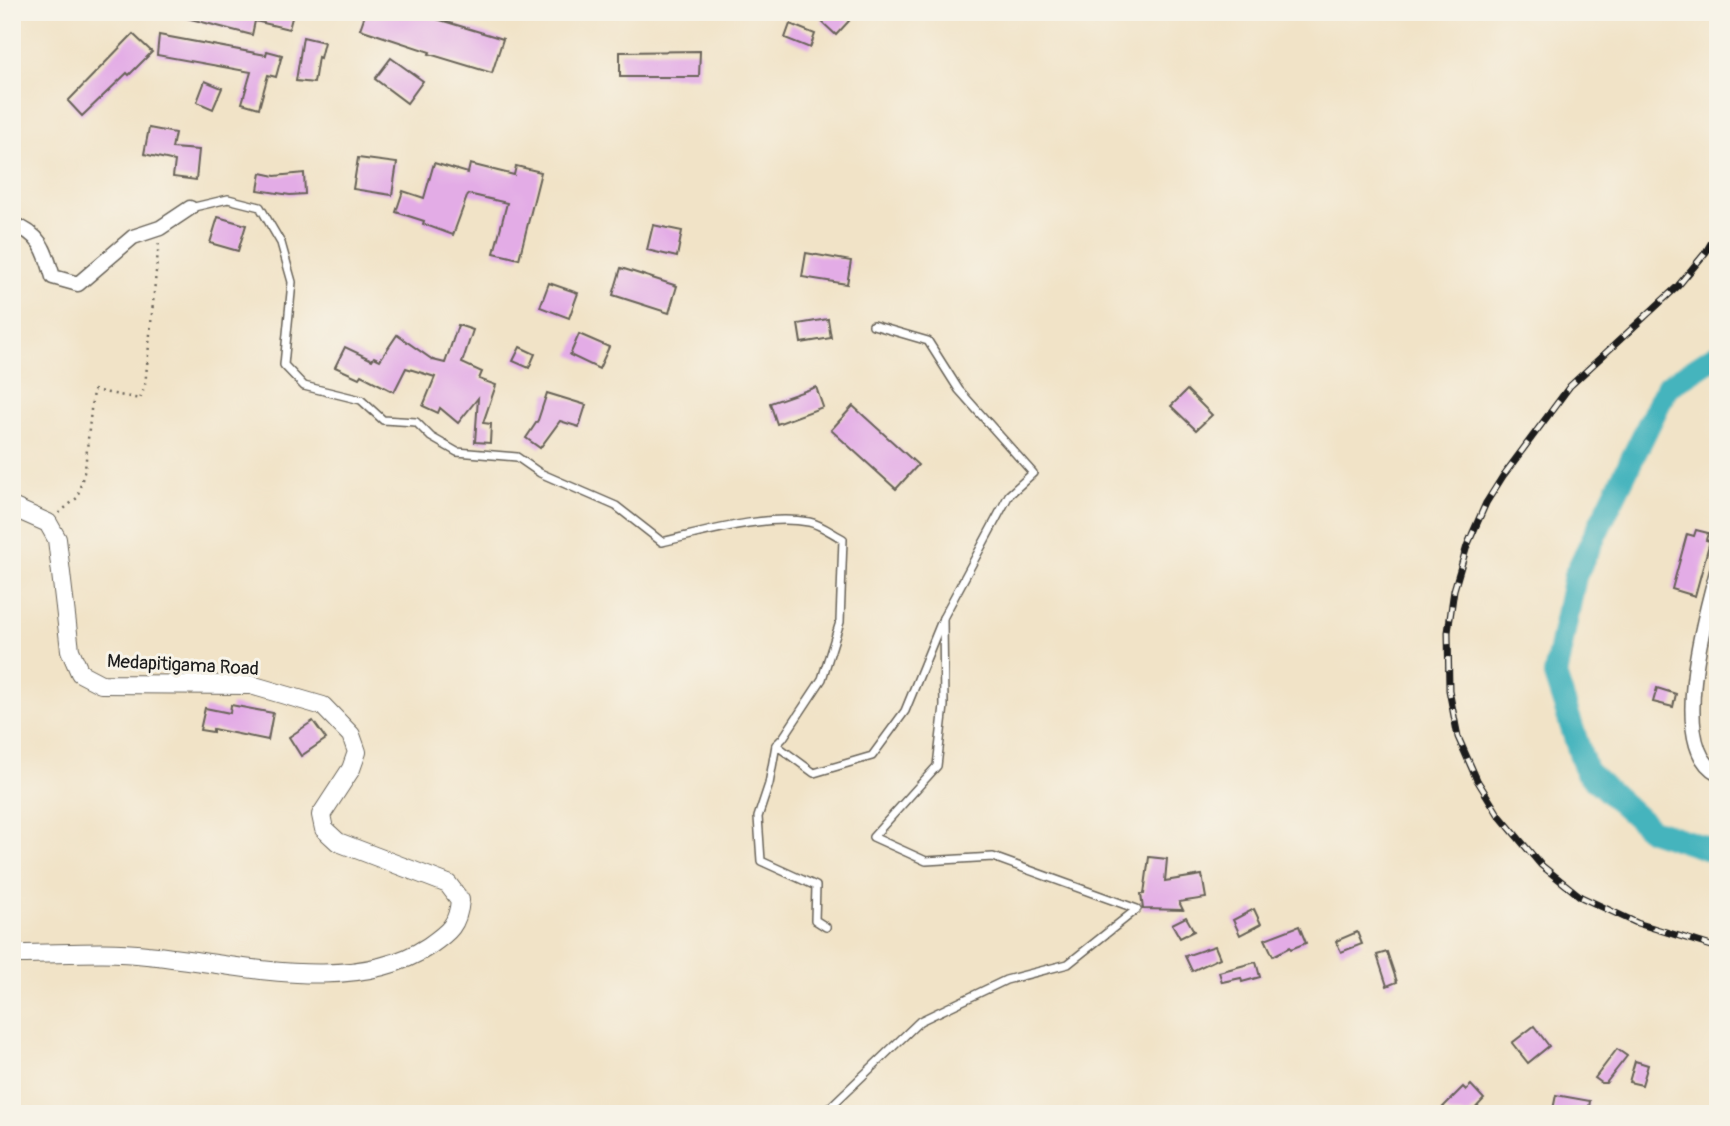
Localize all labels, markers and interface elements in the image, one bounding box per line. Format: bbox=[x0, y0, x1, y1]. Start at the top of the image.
street label: Medapitigama Road bbox=[106, 649, 260, 681]

